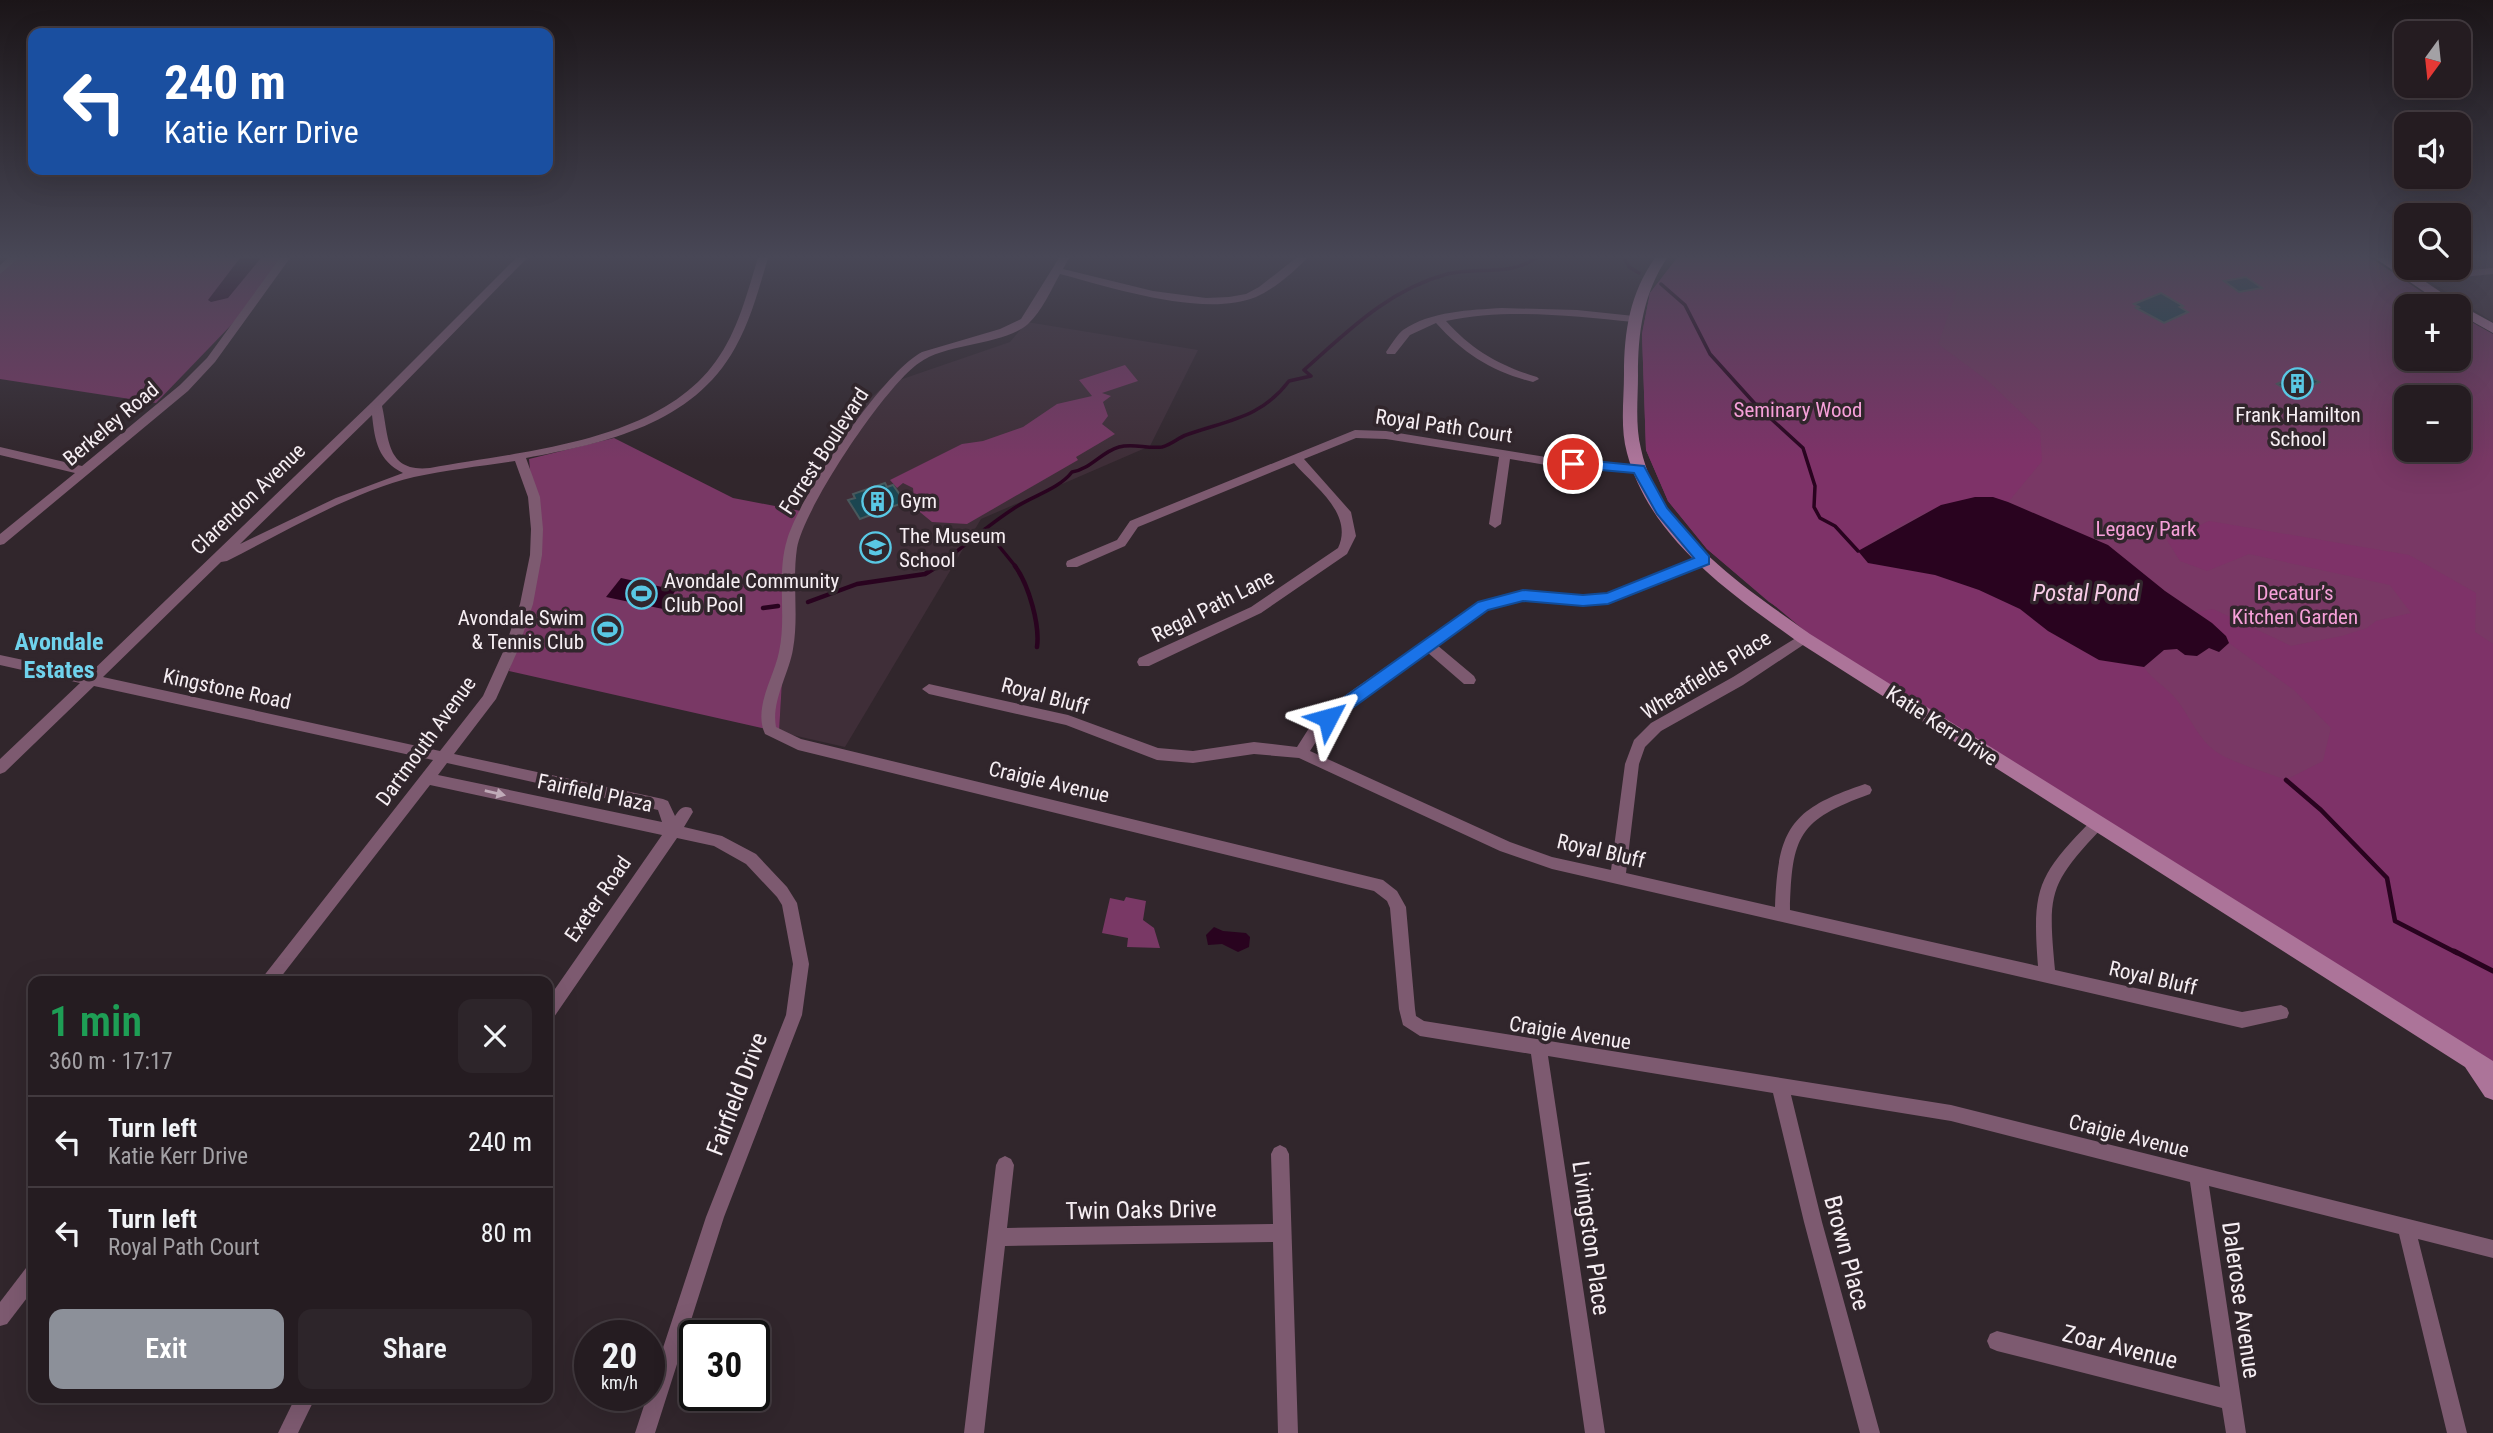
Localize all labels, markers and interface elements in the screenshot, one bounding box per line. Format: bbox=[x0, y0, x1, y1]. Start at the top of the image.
north arrow bbox=[2394, 21, 2471, 98]
map controls bbox=[2394, 21, 2471, 462]
text: 240 m bbox=[164, 54, 286, 111]
icon: left bbox=[49, 56, 140, 147]
button: sound bbox=[2394, 112, 2471, 189]
text: Katie Kerr Drive bbox=[164, 113, 359, 151]
button: search bbox=[2394, 203, 2471, 280]
button: + bbox=[2394, 294, 2471, 371]
building icon: Frank Hamilton School bbox=[2281, 366, 2315, 400]
street label: Berkeley Road bbox=[58, 377, 164, 471]
street label: Forrest Boulevard bbox=[774, 383, 874, 519]
button: − bbox=[2394, 385, 2471, 462]
park label: Seminary Wood bbox=[1734, 398, 1862, 422]
place label: Frank Hamilton School bbox=[2235, 403, 2361, 451]
street label: Royal Path Court bbox=[1374, 404, 1514, 448]
pin bbox=[1543, 434, 1603, 494]
street label: Clarendon Avenue bbox=[186, 438, 310, 560]
icon: arrive bbox=[1554, 445, 1592, 483]
building icon: Gym bbox=[860, 484, 894, 518]
place label: Gym bbox=[900, 489, 937, 513]
park label: Legacy Park bbox=[2096, 517, 2197, 541]
place label: The Museum School bbox=[899, 524, 1006, 572]
school or university icon: The Museum School bbox=[859, 531, 893, 565]
street label: Regal Path Lane bbox=[1148, 565, 1278, 647]
place label: Avondale Community Club Pool bbox=[664, 569, 840, 617]
sports icon: Avondale Community Club Pool bbox=[624, 576, 658, 610]
water label: Postal Pond bbox=[2033, 580, 2140, 607]
park label: Decatur’s Kitchen Garden bbox=[2232, 581, 2358, 629]
place label: Avondale Swim & Tennis Club bbox=[458, 606, 584, 654]
sports icon: Avondale Swim & Tennis Club bbox=[590, 613, 624, 647]
street label: Wheatfields Place bbox=[1637, 626, 1775, 724]
district label: Avondale Estates bbox=[15, 628, 103, 684]
street label: Kingstone Road bbox=[161, 664, 293, 714]
street label: Dartmouth Avenue bbox=[371, 672, 481, 810]
street label: Royal Bluff bbox=[999, 673, 1092, 719]
position arrow bbox=[1291, 681, 1365, 755]
street label: Katie Kerr Drive bbox=[1882, 681, 2002, 771]
street label: Craigie Avenue bbox=[986, 756, 1112, 808]
street label: Fairfield Plaza bbox=[535, 769, 655, 817]
one-way arrow bbox=[484, 788, 506, 799]
street label: Royal Bluff bbox=[1555, 829, 1648, 873]
street label: Exeter Road bbox=[560, 852, 636, 946]
street label: Royal Bluff bbox=[2107, 956, 2200, 1000]
text: 1 min bbox=[49, 997, 142, 1046]
button: close bbox=[458, 999, 532, 1073]
street label: Craigie Avenue bbox=[1507, 1012, 1633, 1055]
street label: Fairfield Drive bbox=[701, 1029, 773, 1159]
text: 360 m · 17:17 bbox=[49, 1048, 173, 1075]
street label: Craigie Avenue bbox=[2066, 1109, 2192, 1163]
text: Turn left bbox=[108, 1113, 197, 1143]
icon: left bbox=[49, 1123, 87, 1161]
text: 240 m bbox=[468, 1127, 532, 1157]
text: Katie Kerr Drive bbox=[108, 1143, 248, 1170]
street label: Livingston Place bbox=[1566, 1159, 1616, 1317]
street label: Brown Place bbox=[1818, 1193, 1876, 1313]
street label: Twin Oaks Drive bbox=[1065, 1195, 1217, 1225]
text: Turn left bbox=[108, 1204, 197, 1234]
icon: left bbox=[49, 1214, 87, 1252]
text: 80 m bbox=[481, 1218, 532, 1248]
street label: Dalerose Avenue bbox=[2216, 1220, 2266, 1380]
text: Royal Path Court bbox=[108, 1234, 259, 1261]
button: Exit bbox=[49, 1309, 284, 1389]
button: Share bbox=[298, 1309, 532, 1389]
street label: Zoar Avenue bbox=[2059, 1319, 2181, 1375]
speed limit sign: 30 bbox=[679, 1320, 770, 1411]
text: 20 bbox=[602, 1336, 637, 1377]
text: km/h bbox=[601, 1372, 638, 1393]

